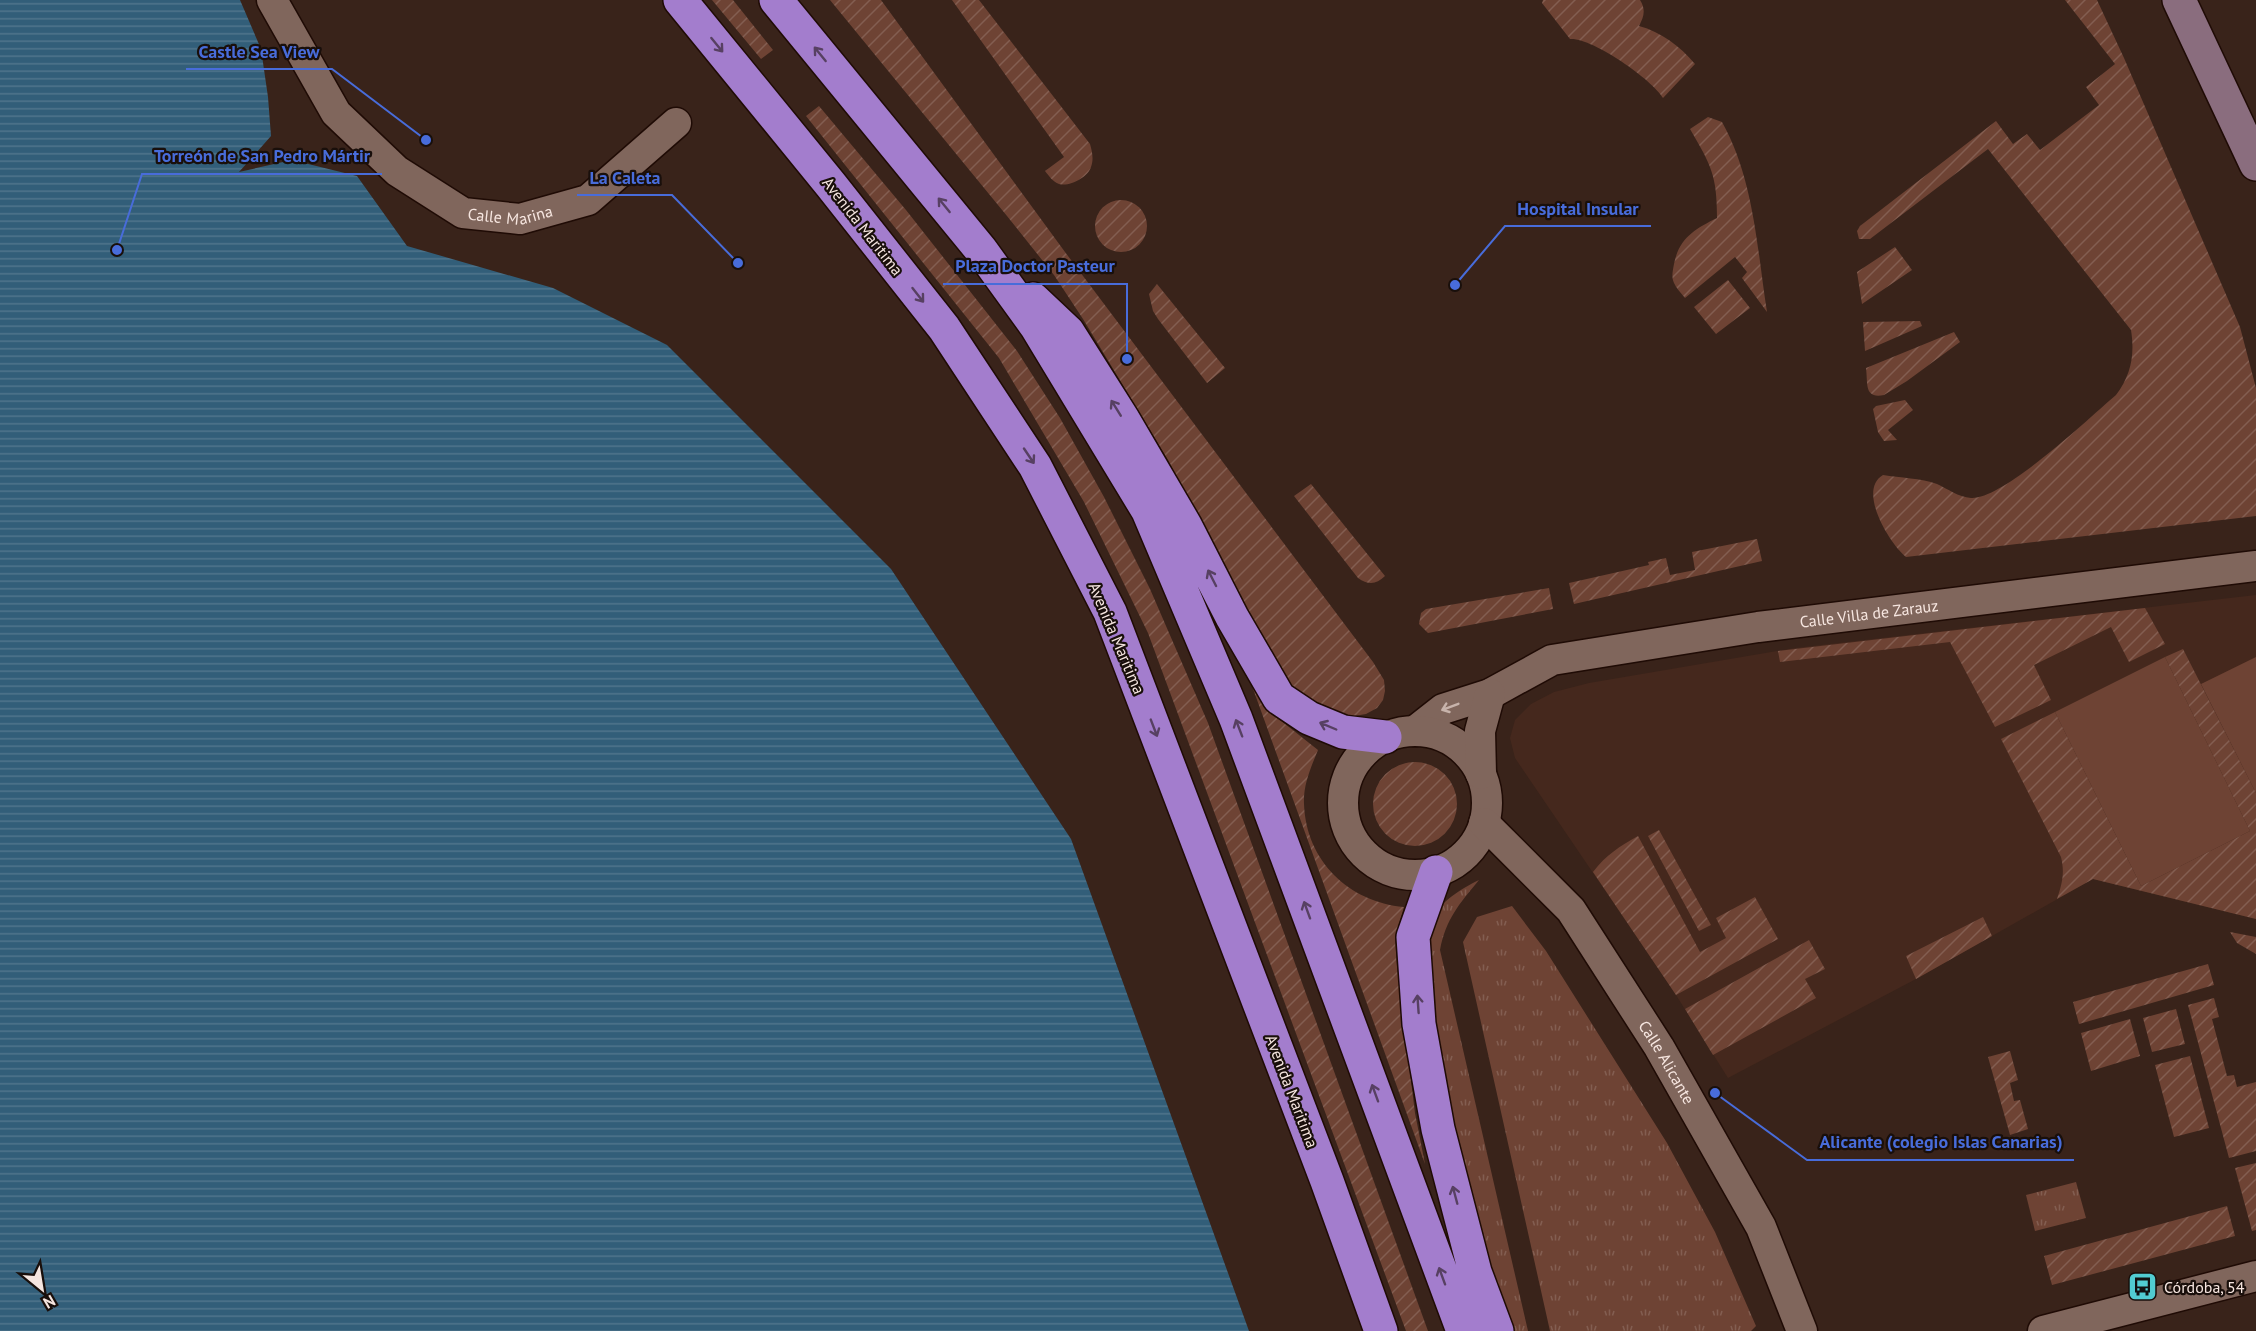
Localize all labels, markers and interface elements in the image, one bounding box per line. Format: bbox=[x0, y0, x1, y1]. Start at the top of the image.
callout: Castle Sea View bbox=[186, 33, 332, 69]
one-way arrow bbox=[710, 37, 723, 53]
text: Castle Sea View bbox=[199, 40, 321, 63]
one-way arrow bbox=[813, 47, 827, 62]
callout: Torreón de San Pedro Mártir bbox=[142, 138, 382, 174]
text: Torreón de San Pedro Mártir bbox=[154, 144, 371, 167]
callout: La Caleta bbox=[577, 159, 672, 195]
text: La Caleta bbox=[590, 166, 661, 189]
street label: Avenida Maritima bbox=[818, 173, 908, 279]
callout: Hospital Insular bbox=[1505, 190, 1651, 226]
one-way arrow bbox=[937, 197, 950, 213]
text: Hospital Insular bbox=[1517, 197, 1639, 220]
street label: Calle Marina bbox=[467, 200, 555, 229]
callout: Plaza Doctor Pasteur bbox=[943, 248, 1127, 284]
text: Plaza Doctor Pasteur bbox=[955, 254, 1116, 277]
one-way arrow bbox=[911, 287, 924, 303]
one-way arrow bbox=[1109, 400, 1121, 417]
one-way arrow bbox=[1022, 447, 1035, 464]
one-way arrow bbox=[1206, 569, 1217, 587]
street label: Avenida Maritima bbox=[1084, 579, 1150, 697]
street label: Calle Villa de Zarauz bbox=[1799, 595, 1939, 632]
one-way arrow bbox=[1441, 702, 1459, 713]
one-way arrow bbox=[1149, 718, 1160, 737]
one-way arrow bbox=[1233, 719, 1244, 737]
one-way arrow bbox=[1320, 720, 1338, 731]
one-way arrow bbox=[1300, 902, 1311, 920]
one-way arrow bbox=[1412, 994, 1423, 1014]
street label: Calle Alicante bbox=[1635, 1017, 1699, 1108]
street label: Avenida Maritima bbox=[1261, 1032, 1323, 1150]
one-way arrow bbox=[1368, 1084, 1379, 1103]
callout: Alicante (colegio Islas Canarias) bbox=[1807, 1124, 2074, 1160]
text: Alicante (colegio Islas Canarias) bbox=[1819, 1130, 2063, 1153]
one-way arrow bbox=[1448, 1186, 1460, 1205]
north arrow bbox=[12, 1259, 72, 1319]
one-way arrow bbox=[1436, 1267, 1447, 1286]
bus stop icon: Córdoba, 54 bbox=[2127, 1271, 2159, 1303]
place label: Córdoba, 54 bbox=[2164, 1277, 2245, 1297]
text: N bbox=[40, 1291, 59, 1313]

